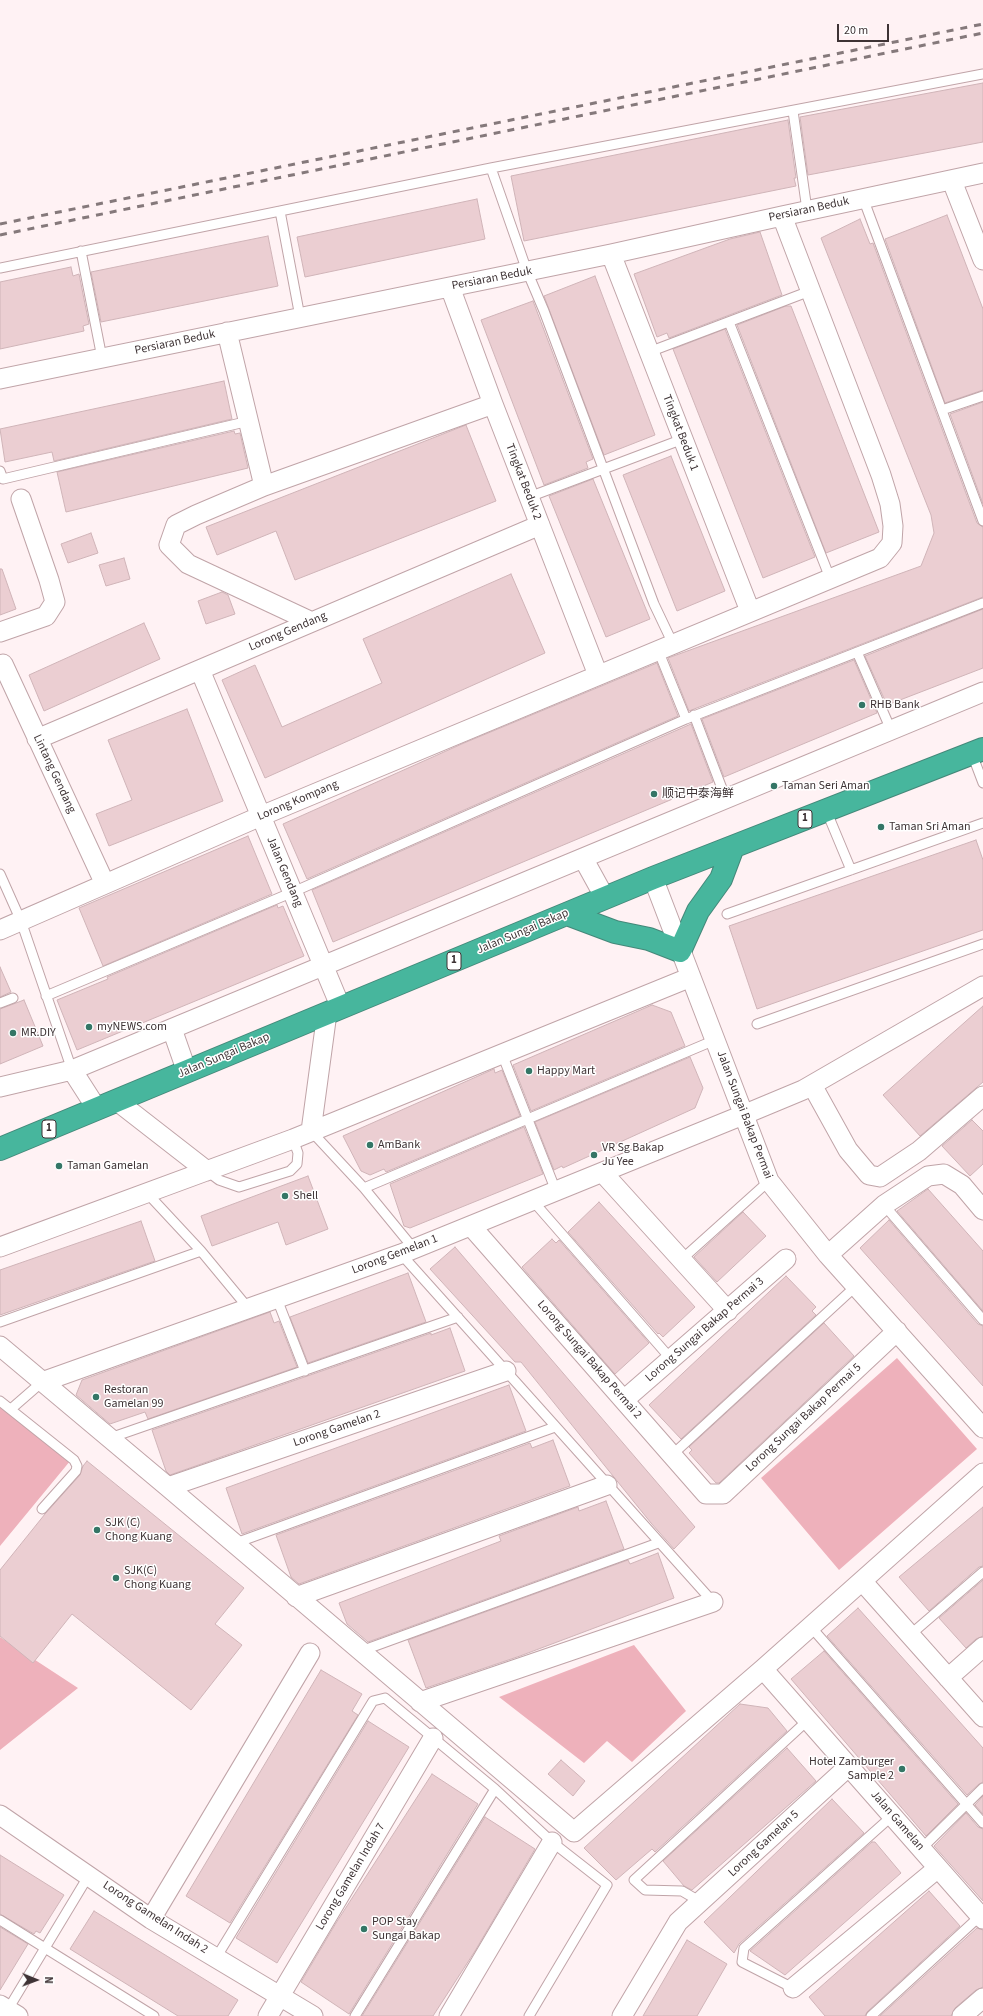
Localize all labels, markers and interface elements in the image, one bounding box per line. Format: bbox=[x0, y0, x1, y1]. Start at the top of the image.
scale bar bbox=[839, 16, 891, 42]
text: 20 m bbox=[844, 22, 868, 39]
street label: Persiaran Beduk bbox=[768, 194, 850, 226]
street label: Persiaran Beduk bbox=[451, 264, 533, 294]
street label: Persiaran Beduk bbox=[134, 327, 216, 359]
street label: Tingkat Beduk 1 bbox=[659, 393, 701, 473]
street label: Tingkat Beduk 2 bbox=[502, 442, 544, 522]
street label: Lorong Gendang bbox=[247, 609, 329, 655]
place label: RHB Bank bbox=[870, 698, 920, 712]
marker: RHB Bank bbox=[857, 700, 867, 710]
street label: Lintang Gendang bbox=[29, 732, 79, 816]
street label: Lorong Kompang bbox=[256, 778, 340, 824]
place label: Taman Seri Aman bbox=[782, 779, 870, 793]
marker: Taman Seri Aman bbox=[769, 781, 779, 791]
place label: 顺记中泰海鲜 bbox=[662, 787, 734, 801]
marker: 顺记中泰海鲜 bbox=[649, 789, 659, 799]
road number: 1 bbox=[798, 810, 812, 828]
place label: Taman Sri Aman bbox=[889, 820, 971, 834]
marker: Taman Sri Aman bbox=[876, 822, 886, 832]
street label: Jalan Gendang bbox=[263, 835, 305, 909]
street label: Jalan Sungai Bakap bbox=[475, 906, 571, 958]
road number: 1 bbox=[447, 952, 461, 970]
place label: myNEWS.com bbox=[97, 1020, 167, 1034]
marker: myNEWS.com bbox=[84, 1022, 94, 1032]
place label: MR.DIY bbox=[21, 1026, 56, 1040]
marker: MR.DIY bbox=[8, 1028, 18, 1038]
street label: Jalan Sungai Bakap bbox=[176, 1030, 272, 1082]
street label: Jalan Sungai Bakap Permai bbox=[713, 1049, 775, 1181]
place label: Happy Mart bbox=[537, 1064, 595, 1078]
marker: Happy Mart bbox=[524, 1066, 534, 1076]
road number: 1 bbox=[42, 1120, 56, 1138]
place label: AmBank bbox=[378, 1138, 420, 1152]
marker: AmBank bbox=[365, 1140, 375, 1150]
place label: VR Sg Bakap Ju Yee bbox=[602, 1141, 664, 1169]
marker: VR Sg Bakap Ju Yee bbox=[589, 1150, 599, 1160]
place label: Taman Gamelan bbox=[67, 1159, 149, 1173]
marker: Taman Gamelan bbox=[54, 1161, 64, 1171]
place label: Shell bbox=[293, 1189, 318, 1203]
marker: Shell bbox=[280, 1191, 290, 1201]
street label: Lorong Gemelan 1 bbox=[350, 1232, 440, 1278]
street label: Lorong Sungai Bakap Permai 3 bbox=[643, 1275, 767, 1385]
street label: Lorong Sungai Bakap Permai 2 bbox=[534, 1298, 644, 1422]
street label: Lorong Sungai Bakap Permai 5 bbox=[743, 1361, 865, 1475]
place label: Restoran Gamelan 99 bbox=[104, 1383, 163, 1411]
marker: Restoran Gamelan 99 bbox=[91, 1392, 101, 1402]
street label: Lorong Gamelan 2 bbox=[292, 1407, 382, 1451]
place label: SJK (C) Chong Kuang bbox=[105, 1516, 172, 1544]
marker: SJK (C) Chong Kuang bbox=[92, 1525, 102, 1535]
place label: SJK(C) Chong Kuang bbox=[124, 1564, 191, 1592]
marker: SJK(C) Chong Kuang bbox=[111, 1573, 121, 1583]
place label: Hotel Zamburger Sample 2 bbox=[809, 1755, 894, 1783]
marker: Hotel Zamburger Sample 2 bbox=[897, 1764, 907, 1774]
street label: Jalan Gamelan bbox=[867, 1788, 927, 1854]
street label: Lorong Gamelan 5 bbox=[726, 1808, 802, 1880]
street label: Lorong Gamelan Indah 7 bbox=[313, 1821, 389, 1933]
street label: Lorong Gamelan Indah 2 bbox=[100, 1879, 210, 1957]
place label: POP Stay Sungai Bakap bbox=[372, 1915, 440, 1943]
marker: POP Stay Sungai Bakap bbox=[359, 1924, 369, 1934]
north arrow bbox=[16, 1960, 56, 2000]
text: N bbox=[41, 1976, 56, 1984]

